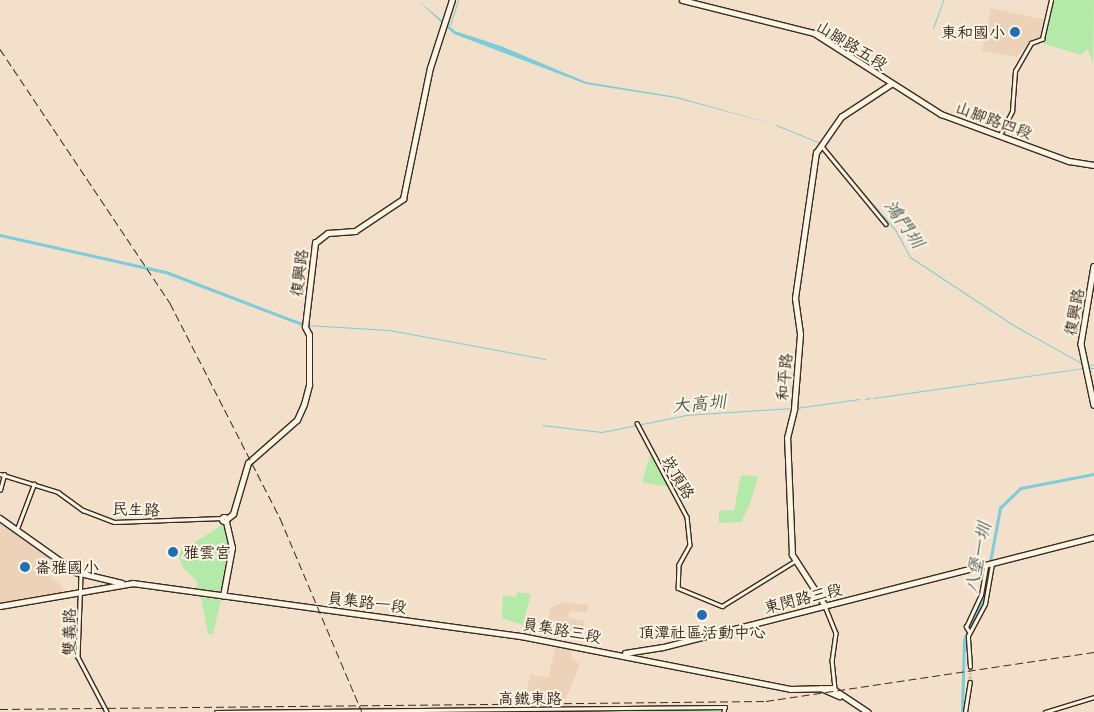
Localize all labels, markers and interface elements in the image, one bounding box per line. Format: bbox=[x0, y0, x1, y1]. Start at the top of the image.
street label: 山腳路五段 bbox=[813, 16, 891, 74]
place label: 東和國小 bbox=[941, 22, 1005, 42]
marker: 東和國小 bbox=[1009, 26, 1021, 38]
street label: 山腳路四段 bbox=[953, 97, 1035, 143]
water label: 鴻門圳 bbox=[880, 196, 928, 252]
street label: 復興路 bbox=[287, 248, 311, 298]
street label: 復興路 bbox=[1060, 287, 1088, 337]
street label: 和平路 bbox=[772, 352, 796, 402]
water label: 大高圳 bbox=[671, 391, 727, 417]
street label: 崁頂路 bbox=[657, 451, 699, 503]
street label: 民生路 bbox=[112, 499, 160, 519]
water label: 八堡一圳 bbox=[961, 521, 995, 595]
place label: 雅雲宮 bbox=[183, 542, 231, 562]
marker: 雅雲宮 bbox=[167, 546, 179, 558]
place label: 崙雅國小 bbox=[35, 557, 99, 577]
marker: 崙雅國小 bbox=[19, 561, 31, 573]
street label: 東閔路三段 bbox=[762, 579, 844, 617]
street label: 員集路一段 bbox=[326, 588, 408, 616]
street label: 雙義路 bbox=[59, 608, 79, 656]
marker: 頂潭社區活動中心 bbox=[696, 609, 708, 621]
street label: 員集路三段 bbox=[521, 614, 603, 646]
place label: 頂潭社區活動中心 bbox=[638, 622, 766, 642]
street label: 高鐵東路 bbox=[498, 688, 562, 708]

